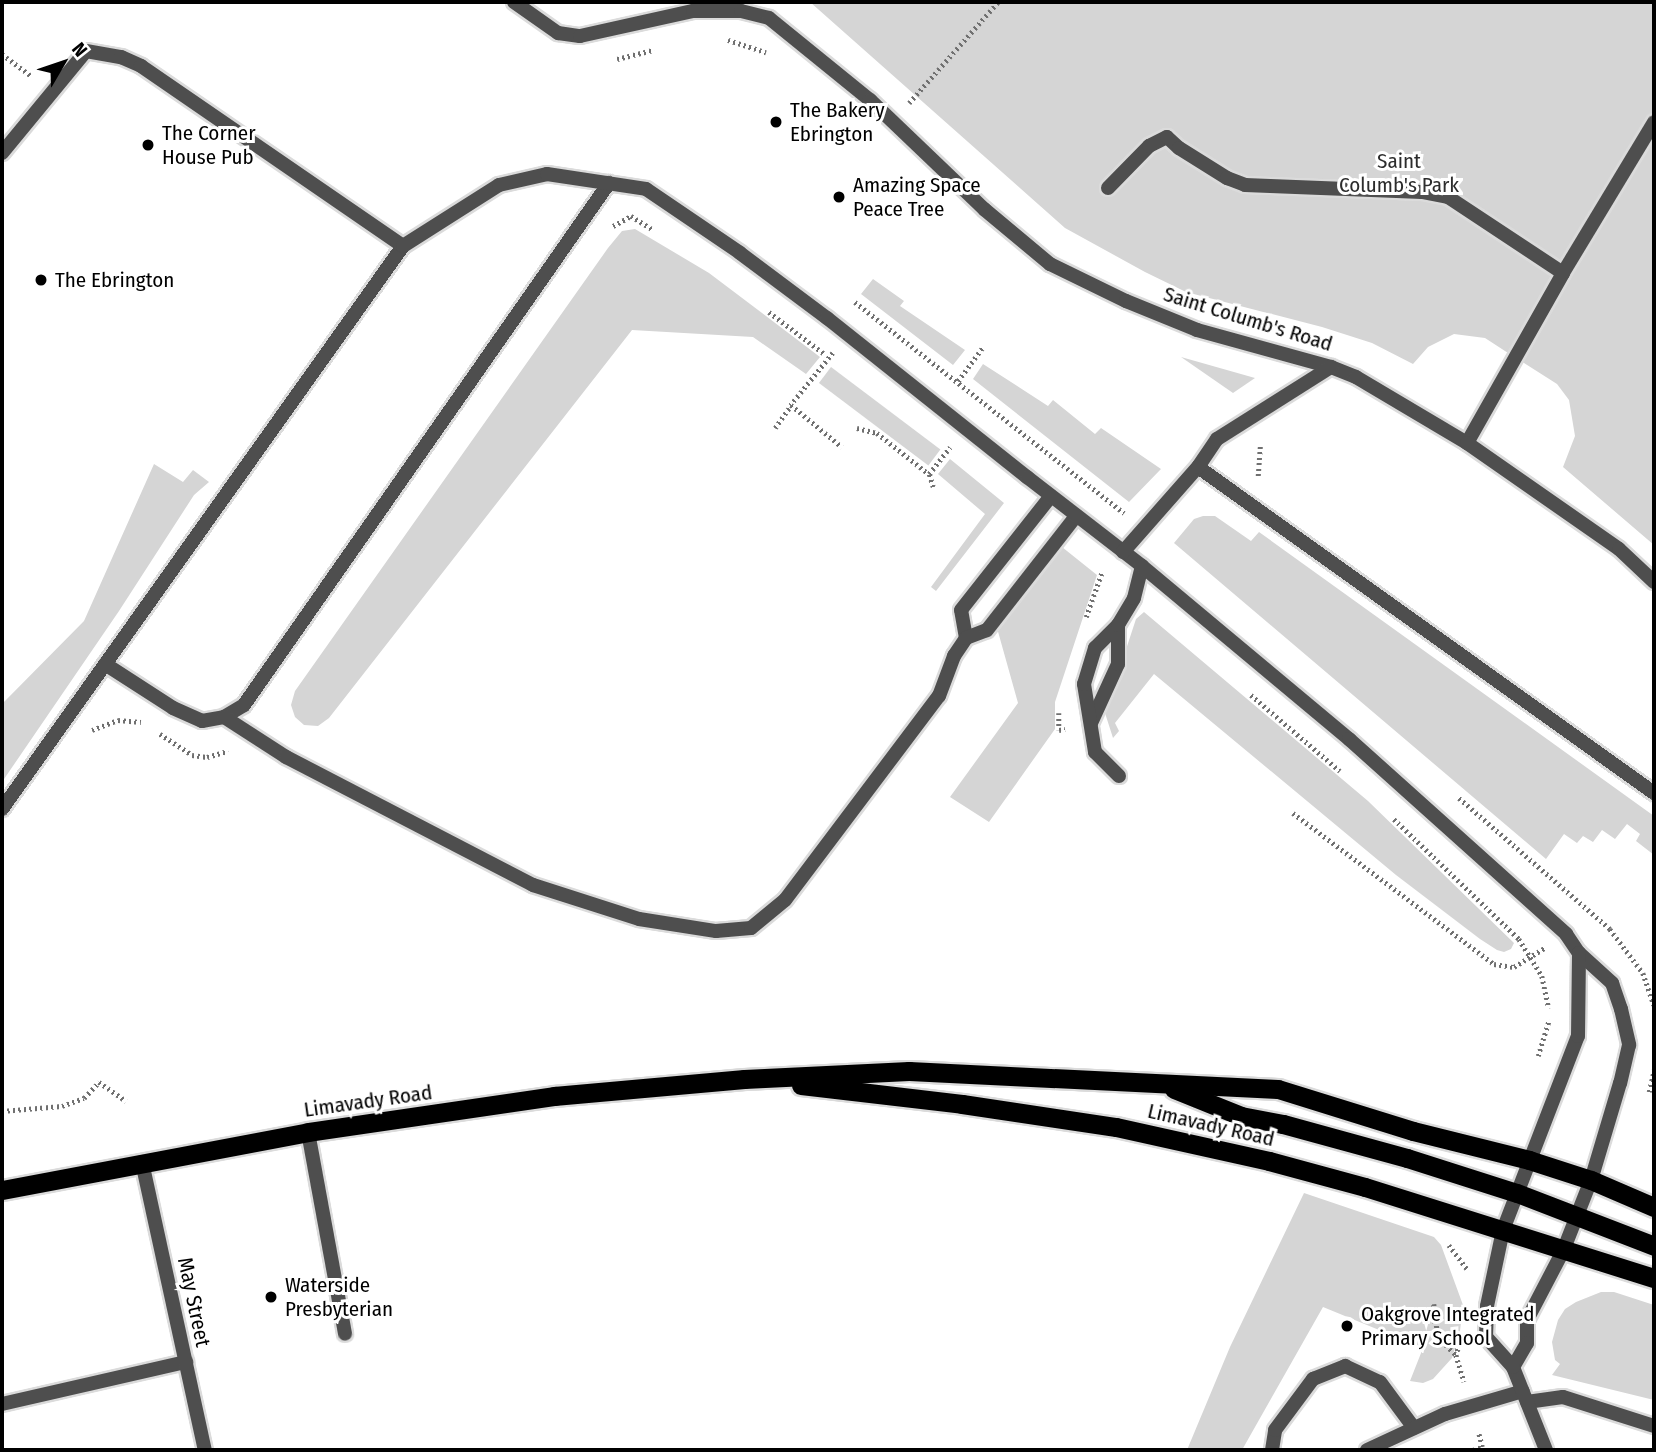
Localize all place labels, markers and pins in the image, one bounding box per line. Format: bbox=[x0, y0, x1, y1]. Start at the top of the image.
place label: The Bakery Ebrington bbox=[790, 97, 885, 147]
marker: The Bakery Ebrington bbox=[768, 114, 784, 130]
place label: The Corner House Pub bbox=[162, 120, 255, 170]
marker: The Corner House Pub bbox=[140, 137, 156, 153]
place label: Amazing Space Peace Tree bbox=[853, 172, 981, 222]
marker: Amazing Space Peace Tree bbox=[831, 189, 847, 205]
place label: The Ebrington bbox=[55, 267, 174, 293]
marker: The Ebrington bbox=[33, 272, 49, 288]
place label: Waterside Presbyterian bbox=[285, 1272, 393, 1322]
marker: Waterside Presbyterian bbox=[263, 1289, 279, 1305]
place label: Oakgrove Integrated Primary School bbox=[1361, 1301, 1535, 1351]
marker: Oakgrove Integrated Primary School bbox=[1339, 1318, 1355, 1334]

